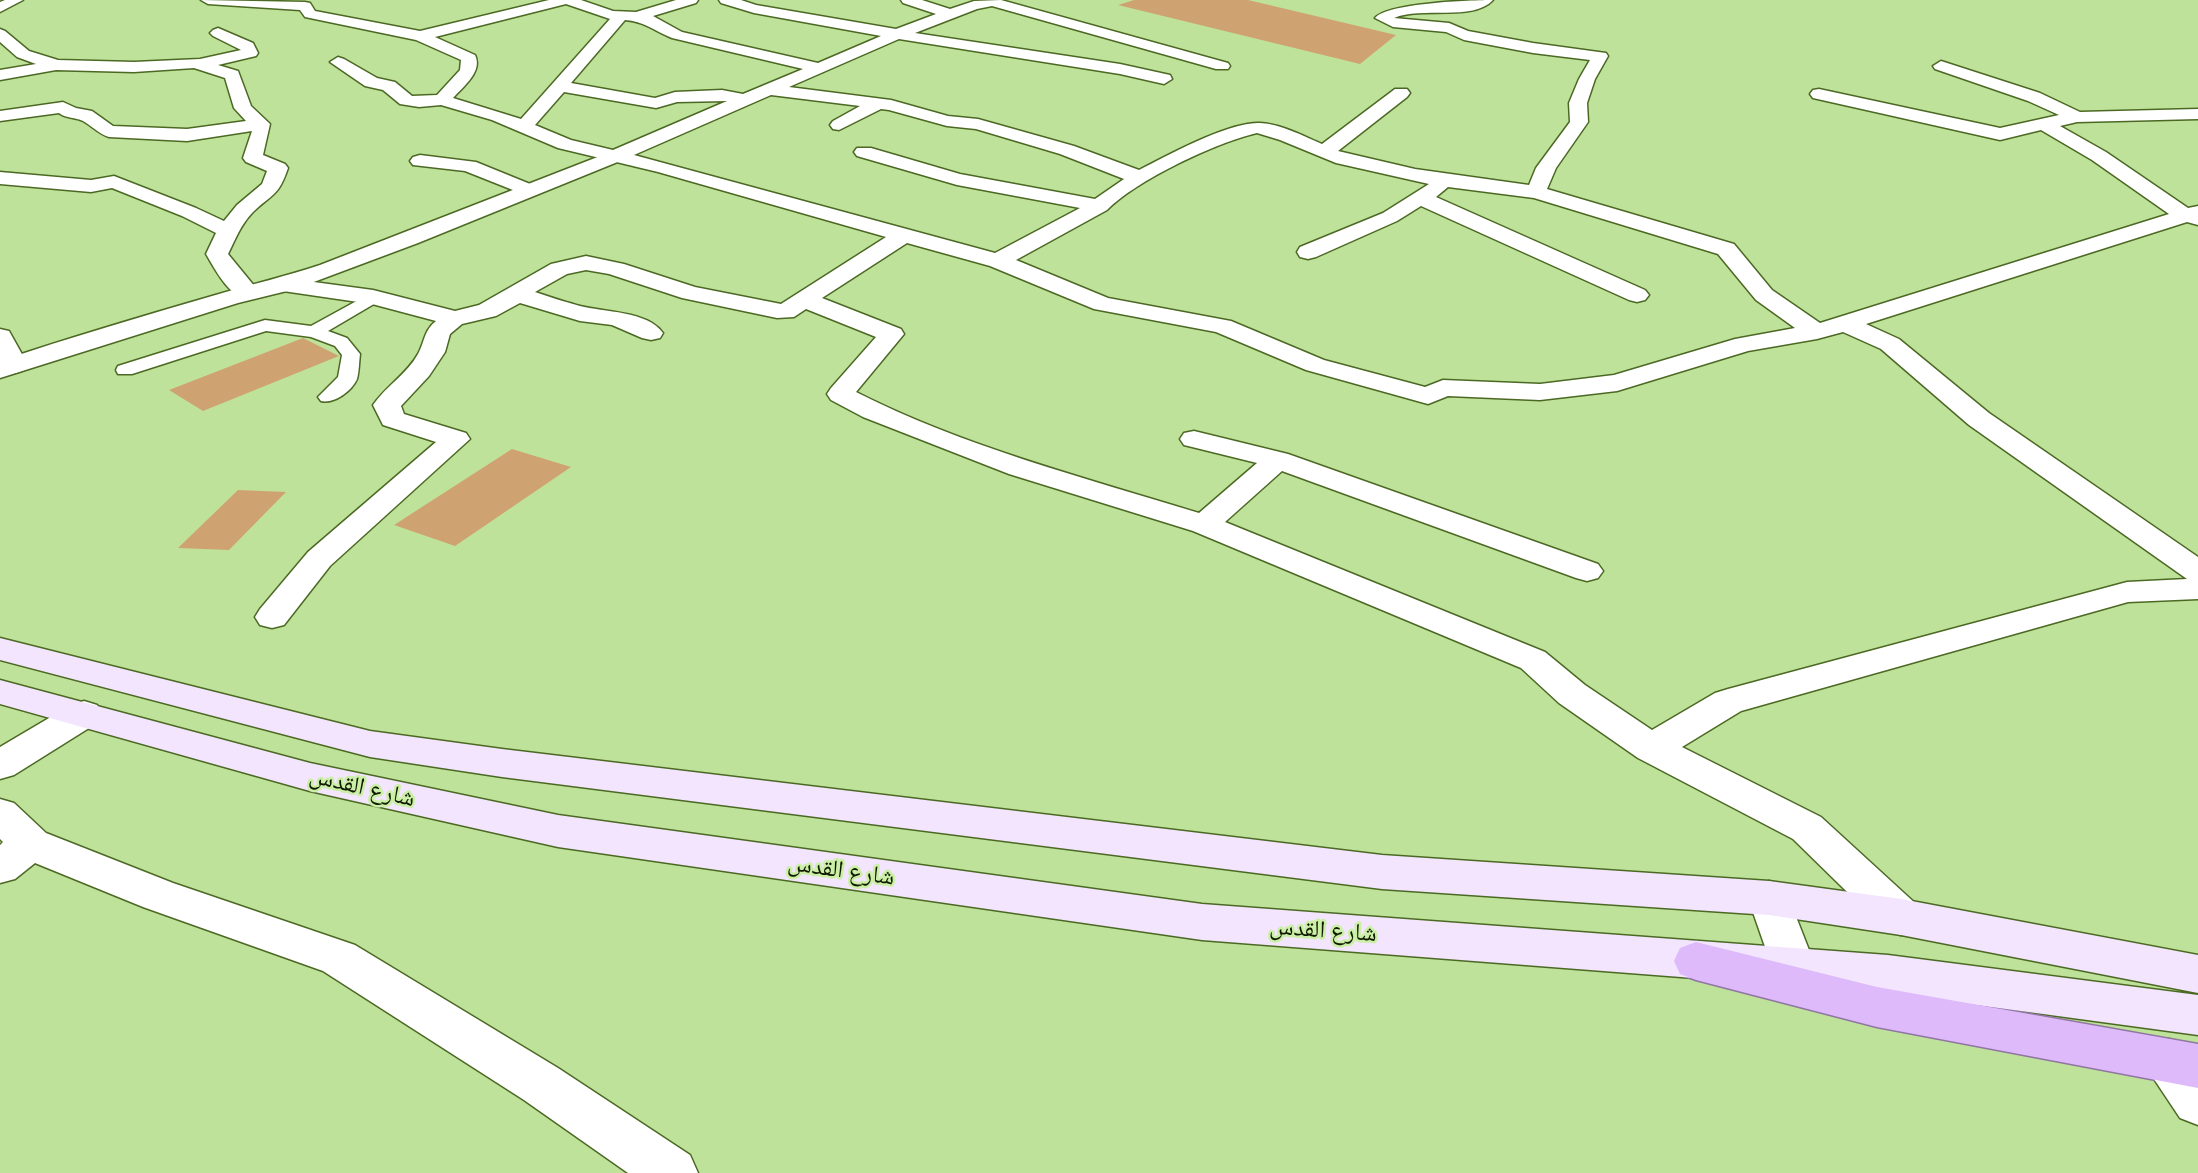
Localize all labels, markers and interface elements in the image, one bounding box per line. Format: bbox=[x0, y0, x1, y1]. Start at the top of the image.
street label: شارع القدس bbox=[306, 762, 418, 814]
street label: شارع القدس bbox=[786, 849, 896, 893]
street label: شارع القدس bbox=[1268, 913, 1378, 949]

